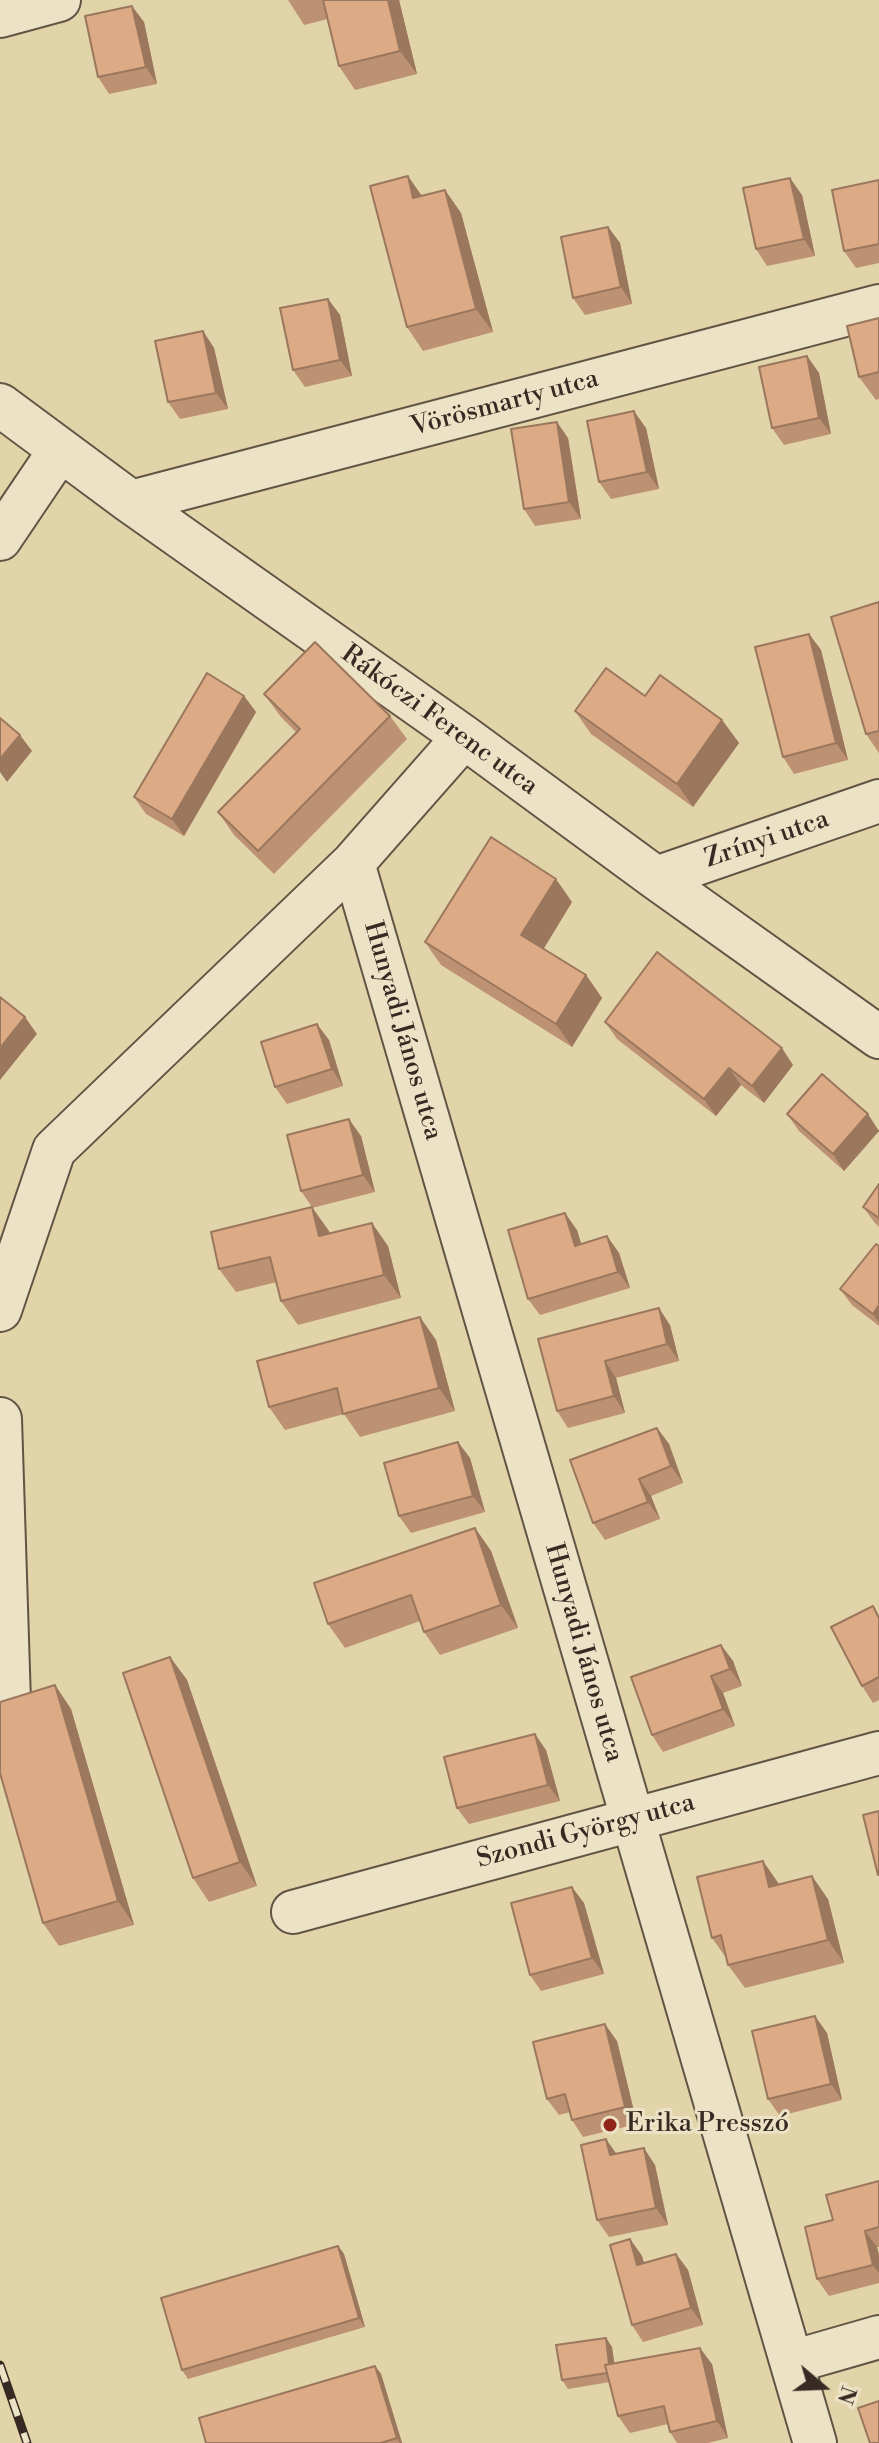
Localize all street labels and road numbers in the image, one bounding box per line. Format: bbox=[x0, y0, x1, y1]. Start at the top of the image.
street label: Vörösmarty utca bbox=[408, 364, 602, 444]
street label: Rákóczi Ferenc utca bbox=[334, 639, 544, 803]
street label: Zrínyi utca bbox=[701, 804, 833, 876]
street label: Hunyadi János utca bbox=[356, 918, 448, 1144]
street label: Hunyadi János utca bbox=[537, 1540, 629, 1766]
street label: Szondi György utca bbox=[473, 1788, 699, 1876]

